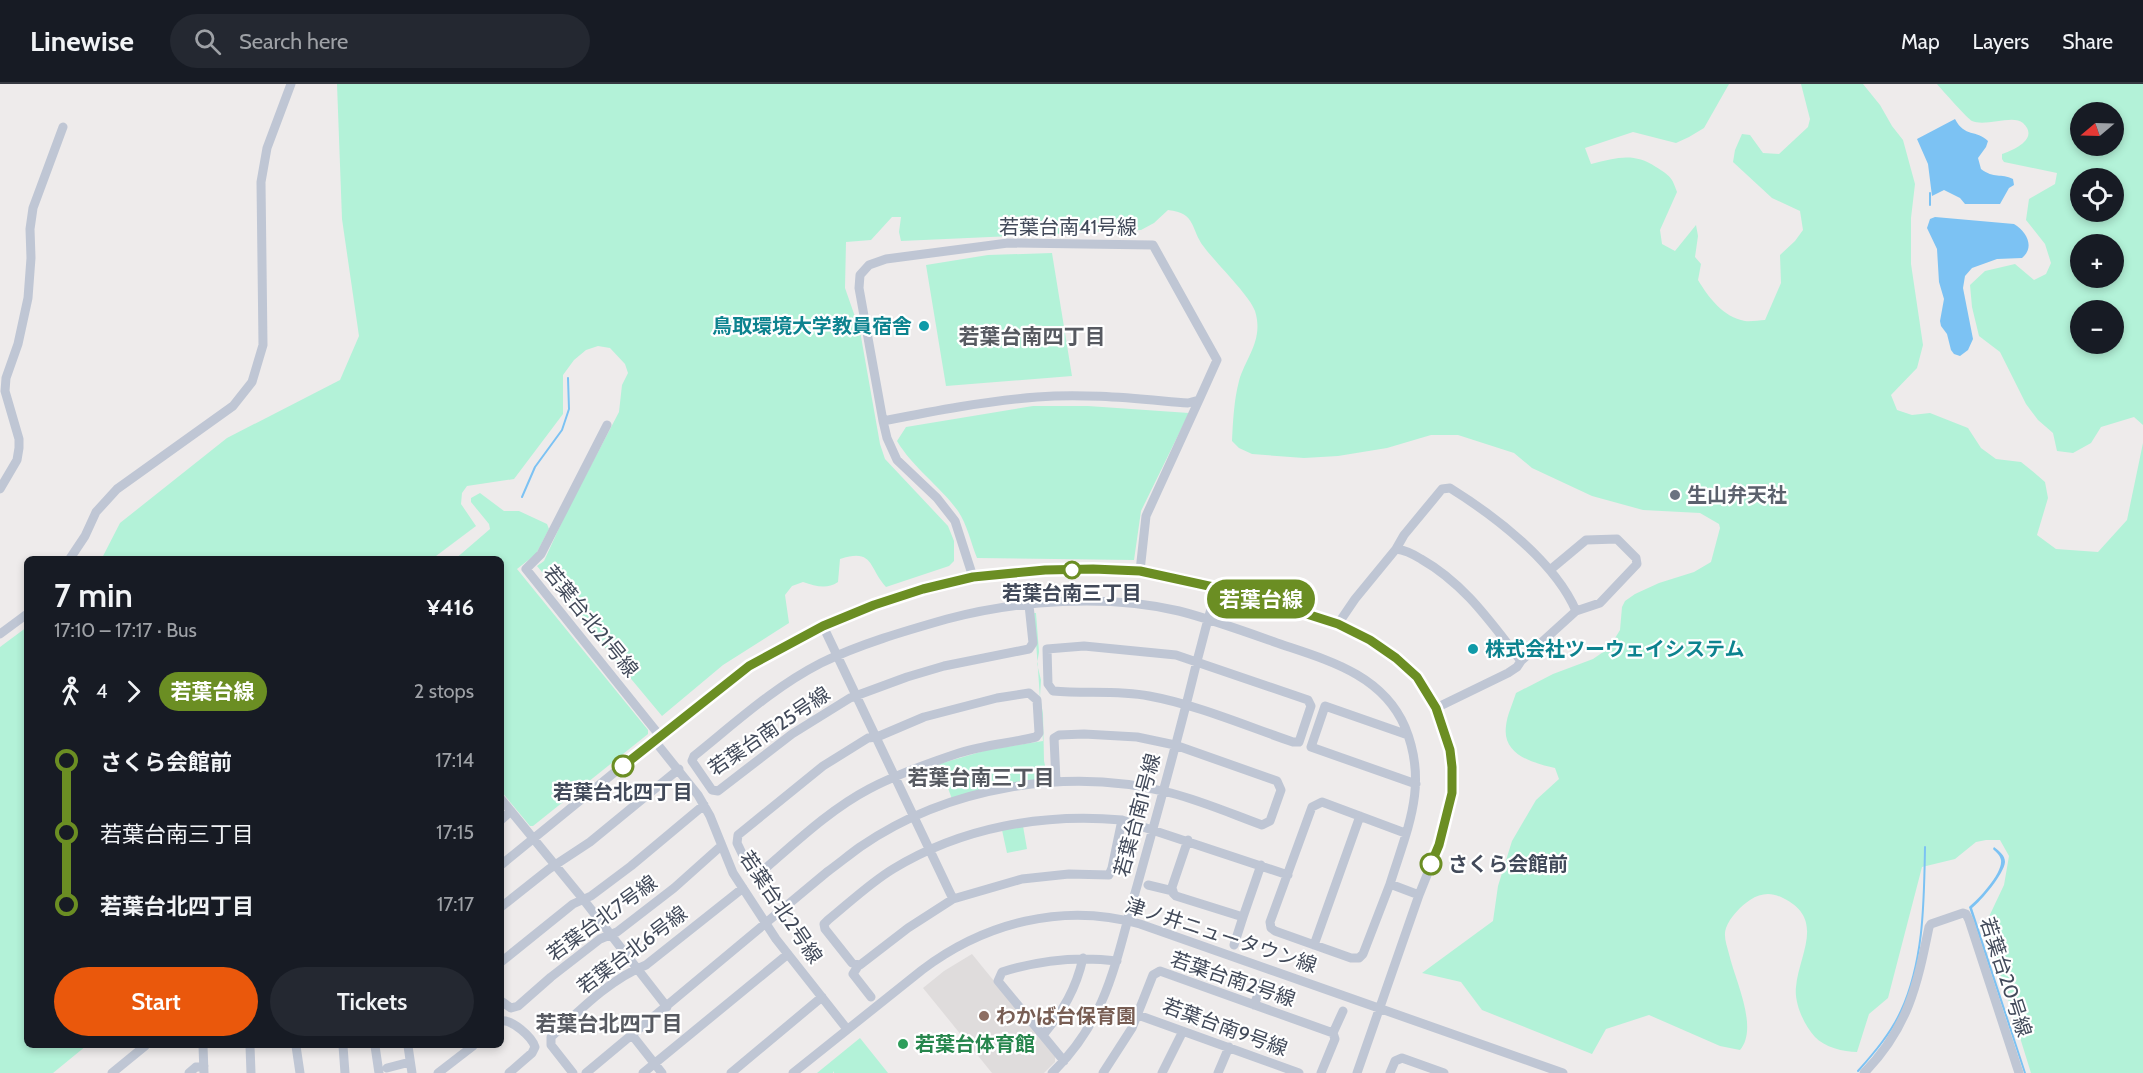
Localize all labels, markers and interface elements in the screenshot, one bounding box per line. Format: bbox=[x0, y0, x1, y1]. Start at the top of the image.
search box bbox=[170, 14, 590, 68]
text: Linewise bbox=[30, 24, 134, 58]
icon: search bbox=[191, 25, 224, 58]
text: Search here bbox=[239, 28, 348, 55]
text: Map bbox=[1901, 29, 1940, 54]
text: Layers bbox=[1973, 29, 2029, 54]
text: Share bbox=[2062, 29, 2113, 54]
north arrow bbox=[2070, 102, 2124, 156]
map controls bbox=[2070, 102, 2124, 354]
button: locate bbox=[2070, 168, 2124, 222]
street label: 若葉台南41号線 bbox=[999, 215, 1137, 239]
button: + bbox=[2070, 234, 2124, 288]
button: − bbox=[2070, 300, 2124, 354]
place label: 鳥取環境大学教員宿舎 bbox=[712, 314, 912, 338]
marker: 鳥取環境大学教員宿舎 bbox=[917, 319, 931, 333]
district label: 若葉台南四丁目 bbox=[959, 324, 1106, 349]
place label: 生山弁天社 bbox=[1687, 483, 1787, 507]
marker: 生山弁天社 bbox=[1668, 488, 1682, 502]
street label: 若葉台北21号線 bbox=[539, 560, 643, 682]
marker: 若葉台南三丁目 bbox=[1063, 561, 1081, 579]
text: 7 min bbox=[54, 575, 133, 615]
line badge: 若葉台線 bbox=[1219, 580, 1303, 618]
place label: 若葉台南三丁目 bbox=[1002, 581, 1142, 605]
text: 若葉台線 bbox=[1219, 587, 1303, 612]
text: ¥416 bbox=[427, 594, 474, 621]
text: 17:10 – 17:17 · Bus bbox=[54, 618, 197, 642]
place label: 株式会社ツーウェイシステム bbox=[1485, 637, 1744, 661]
marker: 株式会社ツーウェイシステム bbox=[1466, 642, 1480, 656]
icon: walk bbox=[54, 675, 87, 708]
icon: forward bbox=[117, 675, 150, 708]
text: 4 bbox=[96, 679, 108, 703]
text: 若葉台線 bbox=[171, 679, 255, 704]
text: 2 stops bbox=[414, 679, 474, 703]
street label: 若葉台南25号線 bbox=[704, 682, 834, 780]
text: 17:14 bbox=[435, 748, 474, 772]
text: さくら会館前 bbox=[100, 749, 232, 776]
street label: 若葉台南1号線 bbox=[1109, 751, 1165, 879]
marker: 若葉台北四丁目 bbox=[612, 755, 634, 777]
district label: 若葉台南三丁目 bbox=[908, 765, 1055, 790]
place label: 若葉台北四丁目 bbox=[553, 780, 693, 804]
text: 17:15 bbox=[436, 820, 474, 844]
text: 若葉台南三丁目 bbox=[100, 821, 254, 848]
street label: 若葉台北2号線 bbox=[735, 846, 827, 968]
place label: さくら会館前 bbox=[1448, 852, 1568, 876]
marker: さくら会館前 bbox=[1420, 853, 1442, 875]
street label: 若葉台北7号線 bbox=[542, 870, 662, 966]
text: 17:17 bbox=[437, 892, 474, 916]
text: 若葉台北四丁目 bbox=[100, 893, 254, 920]
street label: 津ノ井ニュータウン線 bbox=[1122, 893, 1320, 977]
street label: 若葉台北6号線 bbox=[572, 901, 692, 999]
street label: 若葉台20号線 bbox=[1975, 914, 2037, 1040]
street label: 若葉台南2号線 bbox=[1167, 946, 1299, 1012]
button: Start bbox=[54, 967, 258, 1036]
button: Tickets bbox=[270, 967, 474, 1036]
street label: 若葉台南9号線 bbox=[1159, 993, 1291, 1061]
place label: わかば台保育園 bbox=[996, 1004, 1136, 1028]
marker: わかば台保育園 bbox=[977, 1009, 991, 1023]
district label: 若葉台北四丁目 bbox=[536, 1011, 683, 1036]
place label: 若葉台体育館 bbox=[915, 1032, 1035, 1056]
marker: 若葉台体育館 bbox=[896, 1037, 910, 1051]

